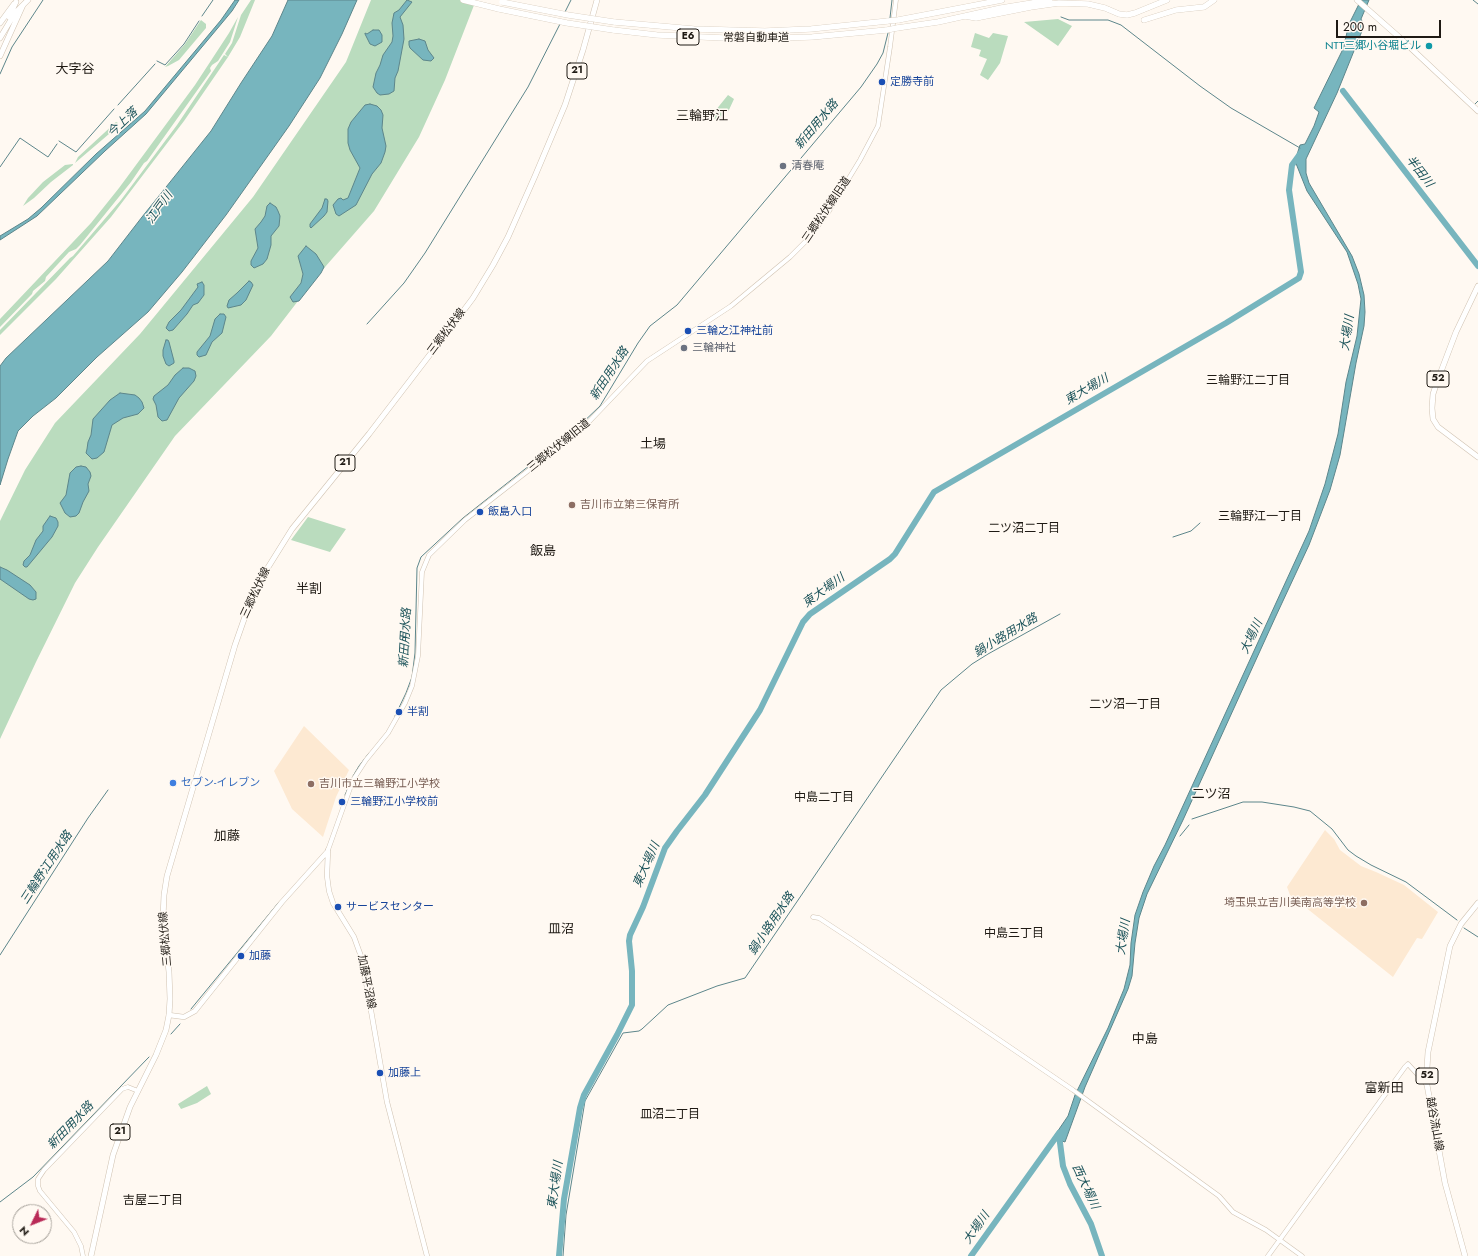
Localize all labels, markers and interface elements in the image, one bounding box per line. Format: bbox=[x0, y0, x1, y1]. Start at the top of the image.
scale bar bbox=[1338, 12, 1443, 38]
text: 200 m bbox=[1343, 18, 1377, 36]
road number: E6 bbox=[677, 29, 699, 45]
street label: 常磐自動車道 bbox=[723, 31, 789, 45]
place label: NTT三郷小谷堀ビル bbox=[1325, 39, 1421, 53]
marker: NTT三郷小谷堀ビル bbox=[1424, 41, 1434, 51]
district label: 大字谷 bbox=[56, 62, 94, 78]
road number: 21 bbox=[567, 63, 587, 79]
place label: 定勝寺前 bbox=[890, 75, 934, 89]
marker: 定勝寺前 bbox=[877, 77, 887, 87]
water label: 新田用水路 bbox=[792, 97, 842, 153]
water label: 今上落 bbox=[105, 105, 141, 141]
district label: 三輪野江 bbox=[676, 109, 728, 125]
water label: 半田川 bbox=[1402, 153, 1436, 191]
place label: 清春庵 bbox=[791, 159, 824, 173]
marker: 清春庵 bbox=[778, 161, 788, 171]
street label: 三郷松伏線旧道 bbox=[800, 174, 854, 246]
water label: 江戸川 bbox=[144, 189, 176, 227]
street label: 三郷松伏線 bbox=[425, 306, 469, 358]
water label: 大場川 bbox=[1338, 314, 1358, 352]
place label: 三輪之江神社前 bbox=[696, 324, 773, 338]
marker: 三輪之江神社前 bbox=[683, 326, 693, 336]
place label: 三輪神社 bbox=[692, 341, 736, 355]
marker: 三輪神社 bbox=[679, 343, 689, 353]
water label: 新田用水路 bbox=[588, 345, 632, 403]
road number: 52 bbox=[1427, 371, 1449, 387]
water label: 東大場川 bbox=[1063, 372, 1111, 408]
district label: 三輪野江二丁目 bbox=[1206, 374, 1290, 388]
street label: 三郷松伏線旧道 bbox=[525, 417, 593, 475]
district label: 土場 bbox=[640, 437, 666, 453]
road number: 21 bbox=[335, 455, 355, 471]
place label: 吉川市立第三保育所 bbox=[580, 498, 679, 512]
marker: 吉川市立第三保育所 bbox=[567, 500, 577, 510]
place label: 飯島入口 bbox=[488, 505, 532, 519]
marker: 飯島入口 bbox=[475, 507, 485, 517]
district label: 三輪野江一丁目 bbox=[1218, 510, 1302, 524]
district label: 二ツ沼二丁目 bbox=[988, 522, 1060, 536]
district label: 飯島 bbox=[530, 544, 556, 560]
street label: 三郷松伏線 bbox=[238, 565, 274, 621]
water label: 東大場川 bbox=[800, 571, 848, 611]
district label: 半割 bbox=[296, 582, 322, 598]
water label: 新田用水路 bbox=[397, 608, 415, 668]
water label: 鍋小路用水路 bbox=[971, 611, 1041, 661]
water label: 大場川 bbox=[1238, 618, 1266, 656]
district label: 二ツ沼一丁目 bbox=[1089, 698, 1161, 712]
place label: 半割 bbox=[407, 705, 429, 719]
marker: 半割 bbox=[394, 707, 404, 717]
place label: セブン-イレブン bbox=[181, 776, 260, 790]
place label: 吉川市立三輪野江小学校 bbox=[319, 777, 440, 791]
marker: セブン-イレブン bbox=[168, 778, 178, 788]
marker: 吉川市立三輪野江小学校 bbox=[306, 779, 316, 789]
district label: 二ツ沼 bbox=[1192, 787, 1230, 803]
district label: 中島二丁目 bbox=[794, 791, 854, 805]
place label: 三輪野江小学校前 bbox=[350, 795, 438, 809]
marker: 三輪野江小学校前 bbox=[337, 797, 347, 807]
water label: 三輪野江用水路 bbox=[18, 829, 76, 907]
district label: 加藤 bbox=[214, 829, 240, 845]
water label: 東大場川 bbox=[631, 840, 663, 890]
water label: 鍋小路用水路 bbox=[746, 890, 798, 958]
place label: 埼玉県立吉川美南高等学校 bbox=[1224, 896, 1356, 910]
marker: 埼玉県立吉川美南高等学校 bbox=[1359, 898, 1369, 908]
place label: サービスセンター bbox=[346, 900, 434, 914]
marker: サービスセンター bbox=[333, 902, 343, 912]
street label: 三郷松伏線 bbox=[157, 911, 175, 967]
water label: 大場川 bbox=[1114, 918, 1134, 956]
district label: 皿沼 bbox=[548, 922, 574, 938]
district label: 中島三丁目 bbox=[984, 927, 1044, 941]
place label: 加藤 bbox=[249, 949, 271, 963]
marker: 加藤 bbox=[236, 951, 246, 961]
street label: 加藤平沼線 bbox=[354, 954, 378, 1010]
district label: 中島 bbox=[1132, 1032, 1158, 1048]
place label: 加藤上 bbox=[388, 1066, 421, 1080]
marker: 加藤上 bbox=[375, 1068, 385, 1078]
road number: 52 bbox=[1416, 1068, 1438, 1084]
district label: 富新田 bbox=[1365, 1081, 1403, 1097]
street label: 越谷流山線 bbox=[1423, 1096, 1445, 1152]
water label: 新田用水路 bbox=[45, 1099, 97, 1153]
district label: 皿沼二丁目 bbox=[640, 1108, 700, 1122]
road number: 21 bbox=[110, 1124, 130, 1140]
water label: 東大場川 bbox=[546, 1160, 566, 1210]
water label: 西大場川 bbox=[1068, 1162, 1102, 1212]
district label: 吉屋二丁目 bbox=[123, 1194, 183, 1208]
north arrow bbox=[12, 1204, 52, 1244]
water label: 大場川 bbox=[961, 1209, 993, 1247]
text: N bbox=[15, 1223, 33, 1240]

